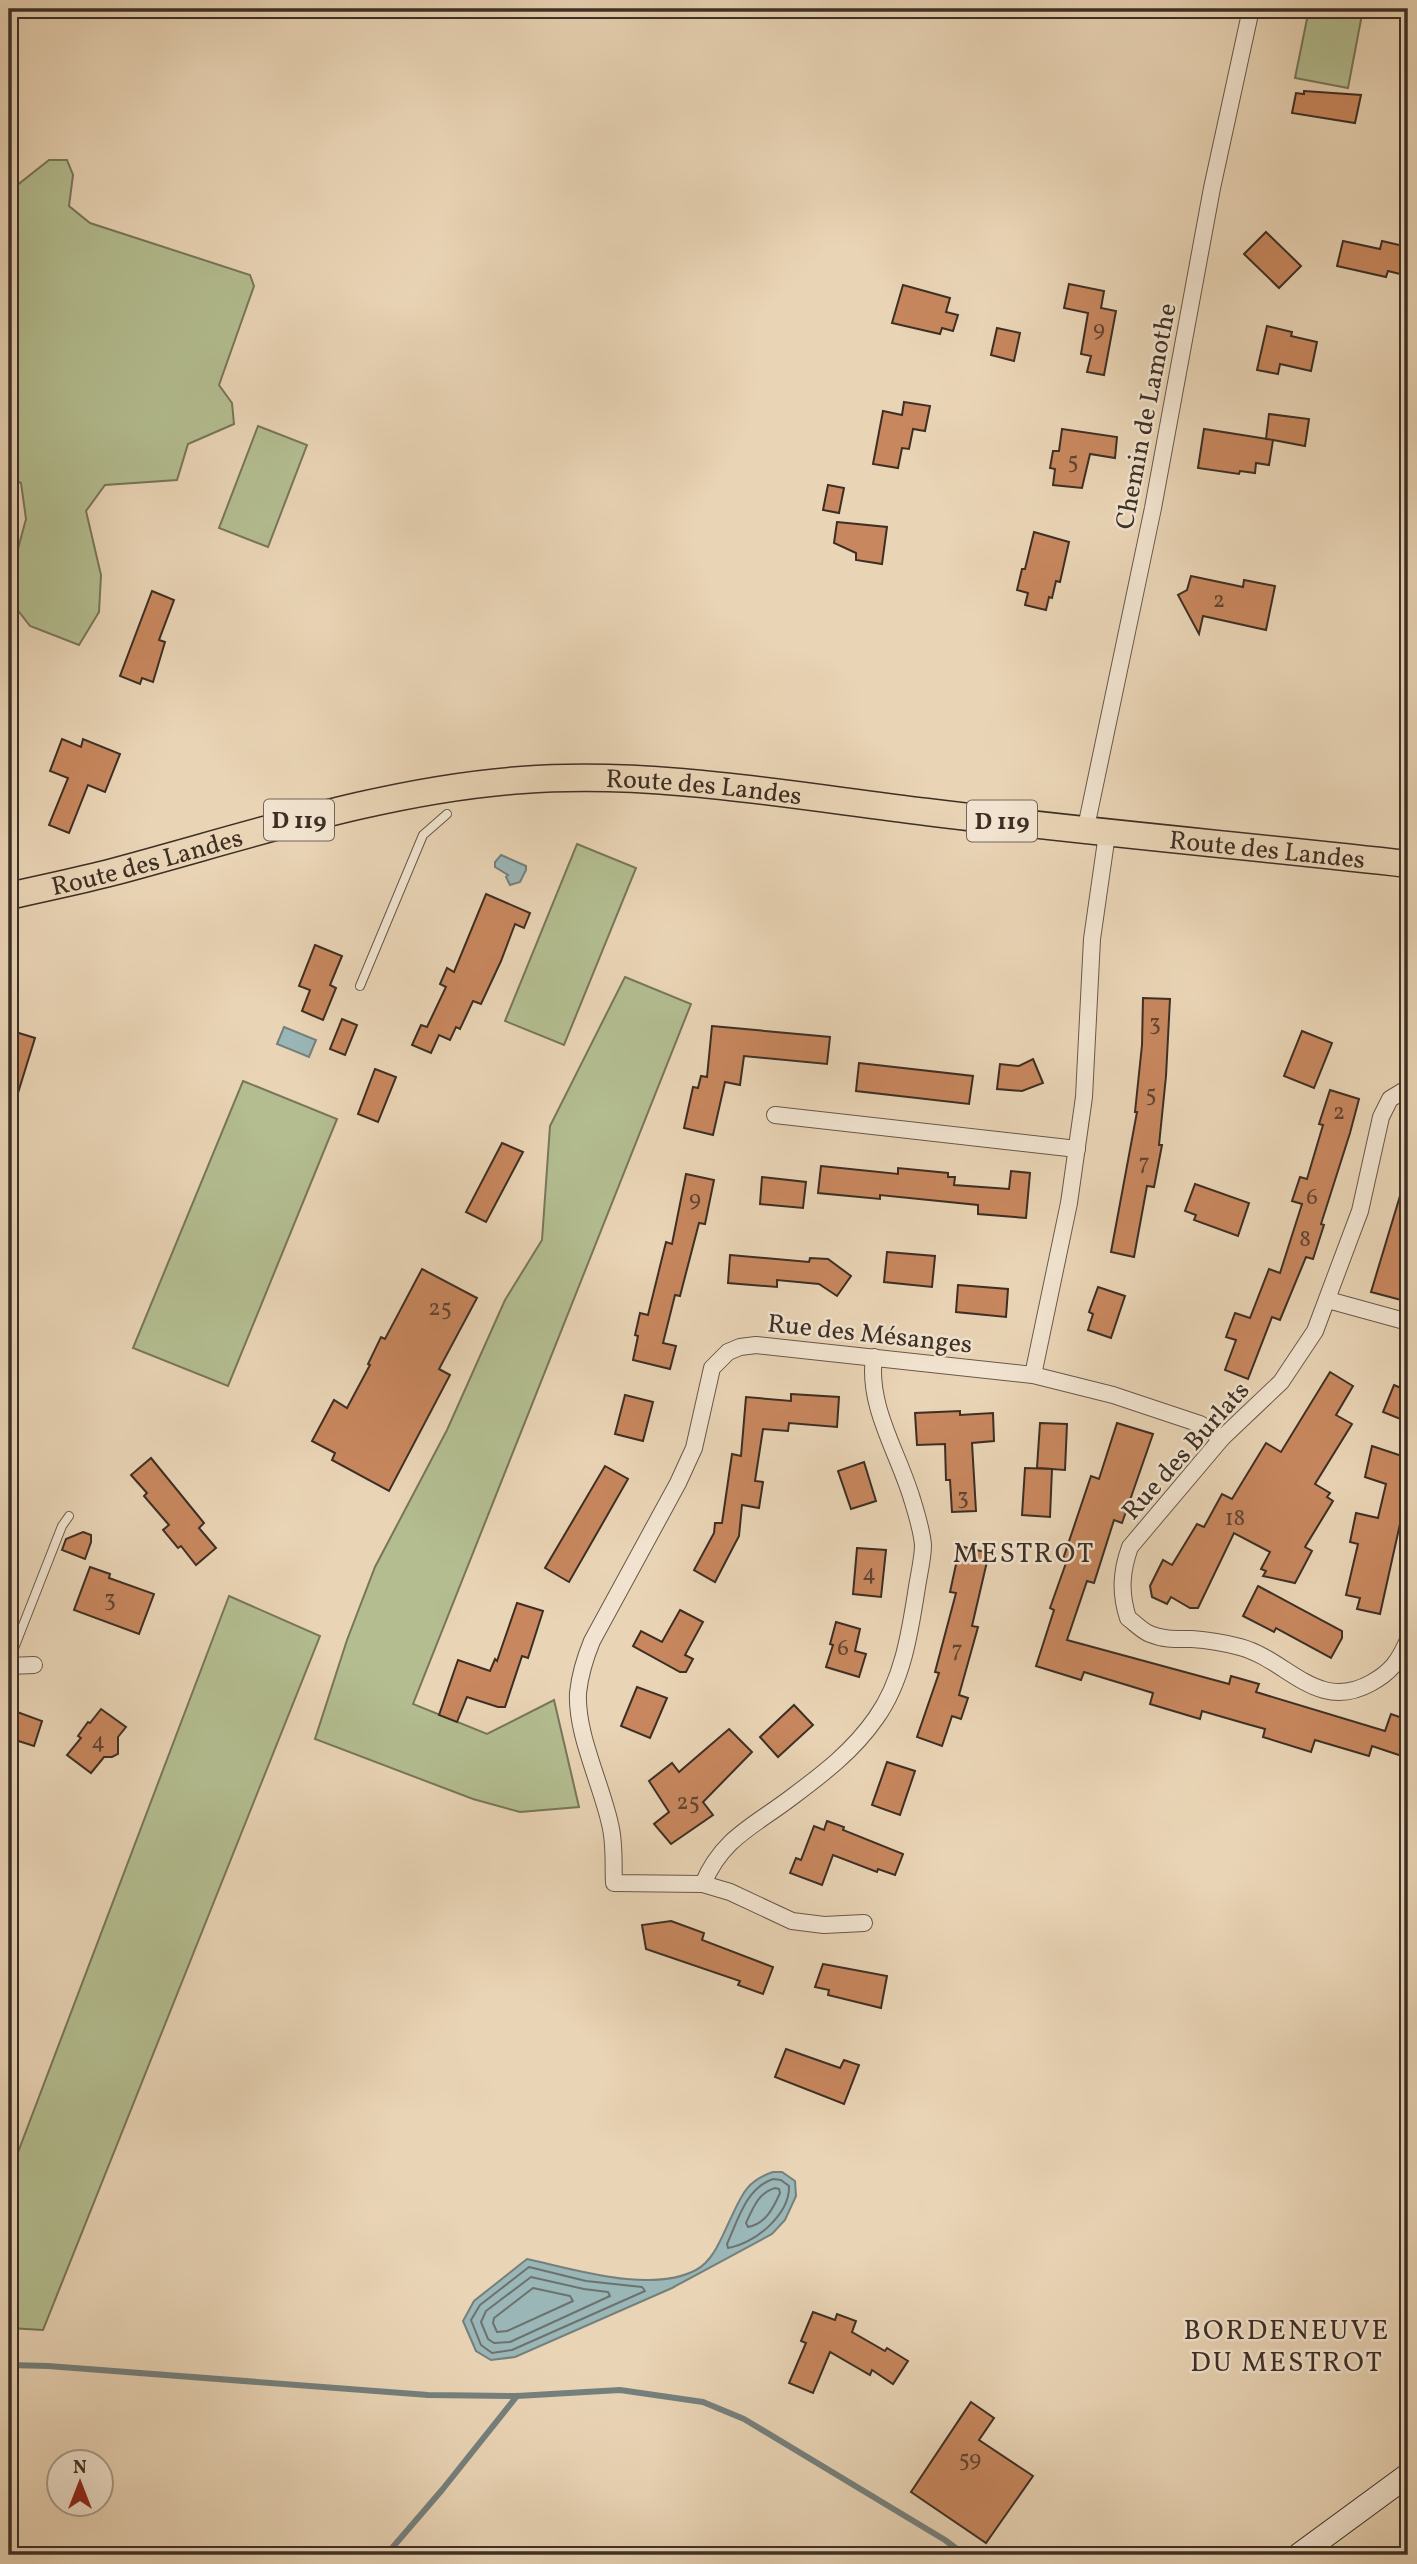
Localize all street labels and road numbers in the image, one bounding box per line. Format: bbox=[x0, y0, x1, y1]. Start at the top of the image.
street label: Chemin de Lamothe bbox=[1107, 300, 1187, 533]
street label: Route des Landes bbox=[605, 762, 804, 815]
road number: D 119 bbox=[264, 800, 334, 840]
road number: D 119 bbox=[967, 800, 1037, 842]
street label: Route des Landes bbox=[48, 821, 247, 906]
street label: Route des Landes bbox=[1167, 823, 1367, 879]
street label: Rue des Mésanges bbox=[766, 1306, 974, 1364]
street label: Rue des Burlats bbox=[1114, 1374, 1259, 1529]

